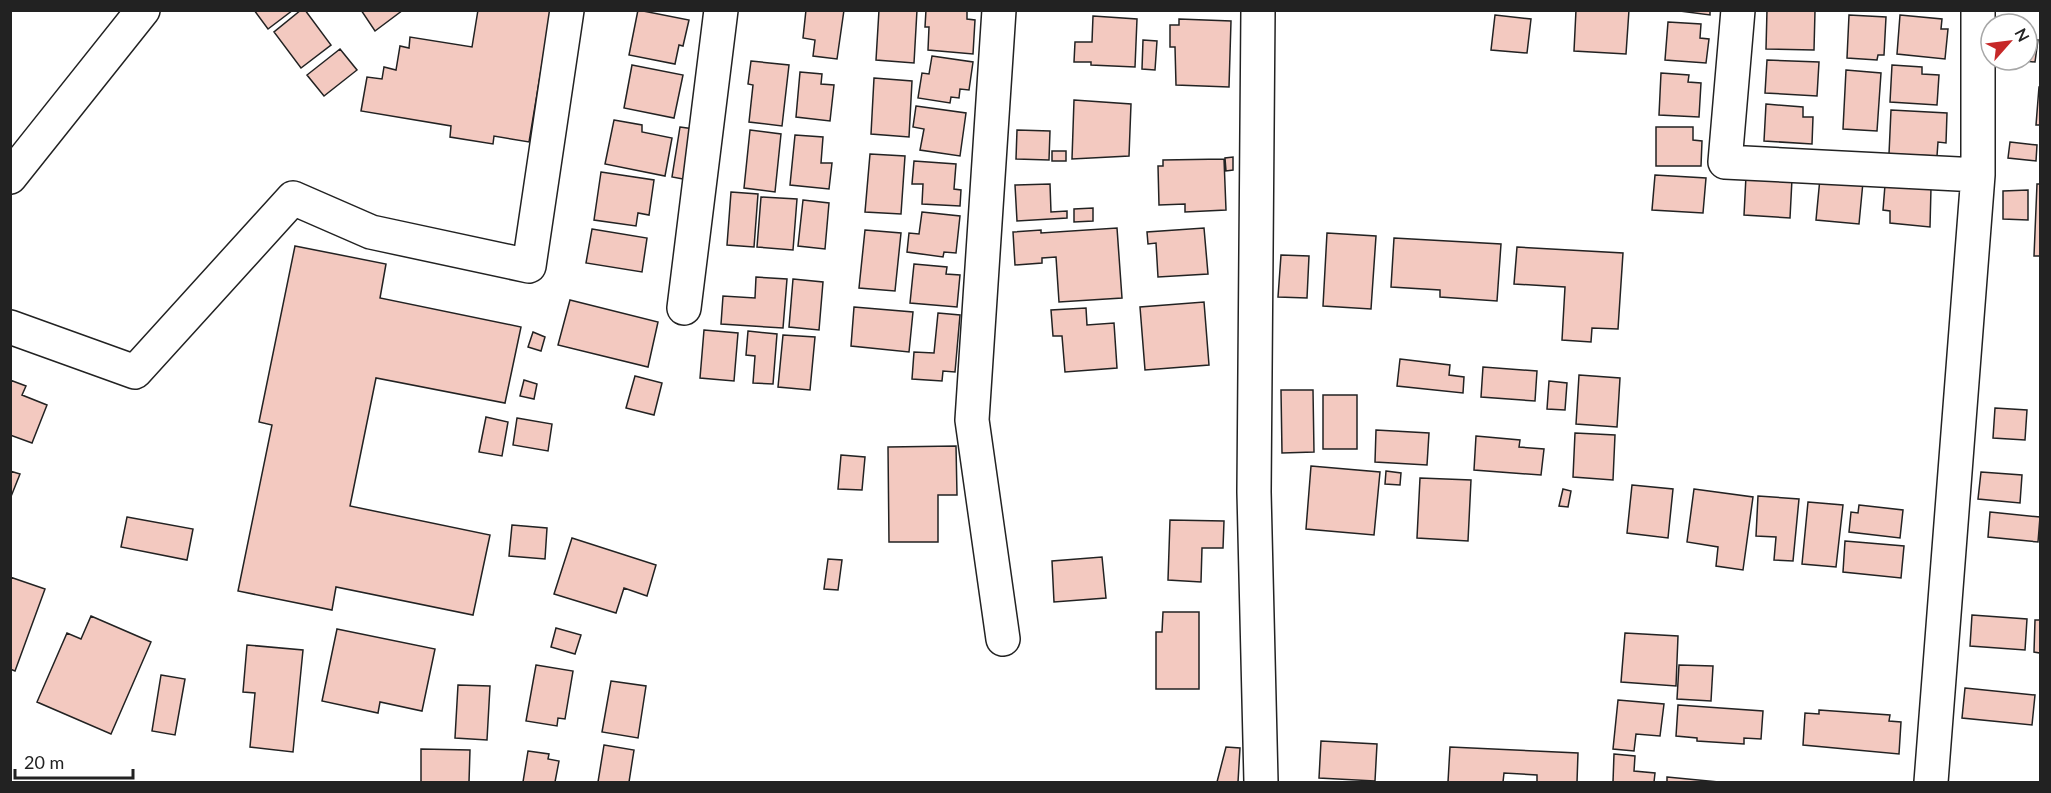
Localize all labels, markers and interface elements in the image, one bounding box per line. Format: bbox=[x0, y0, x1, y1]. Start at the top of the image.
north arrow bbox=[1979, 12, 2039, 72]
text: N bbox=[2011, 25, 2034, 45]
scale bar bbox=[15, 742, 134, 780]
text: 20 m bbox=[24, 751, 64, 773]

